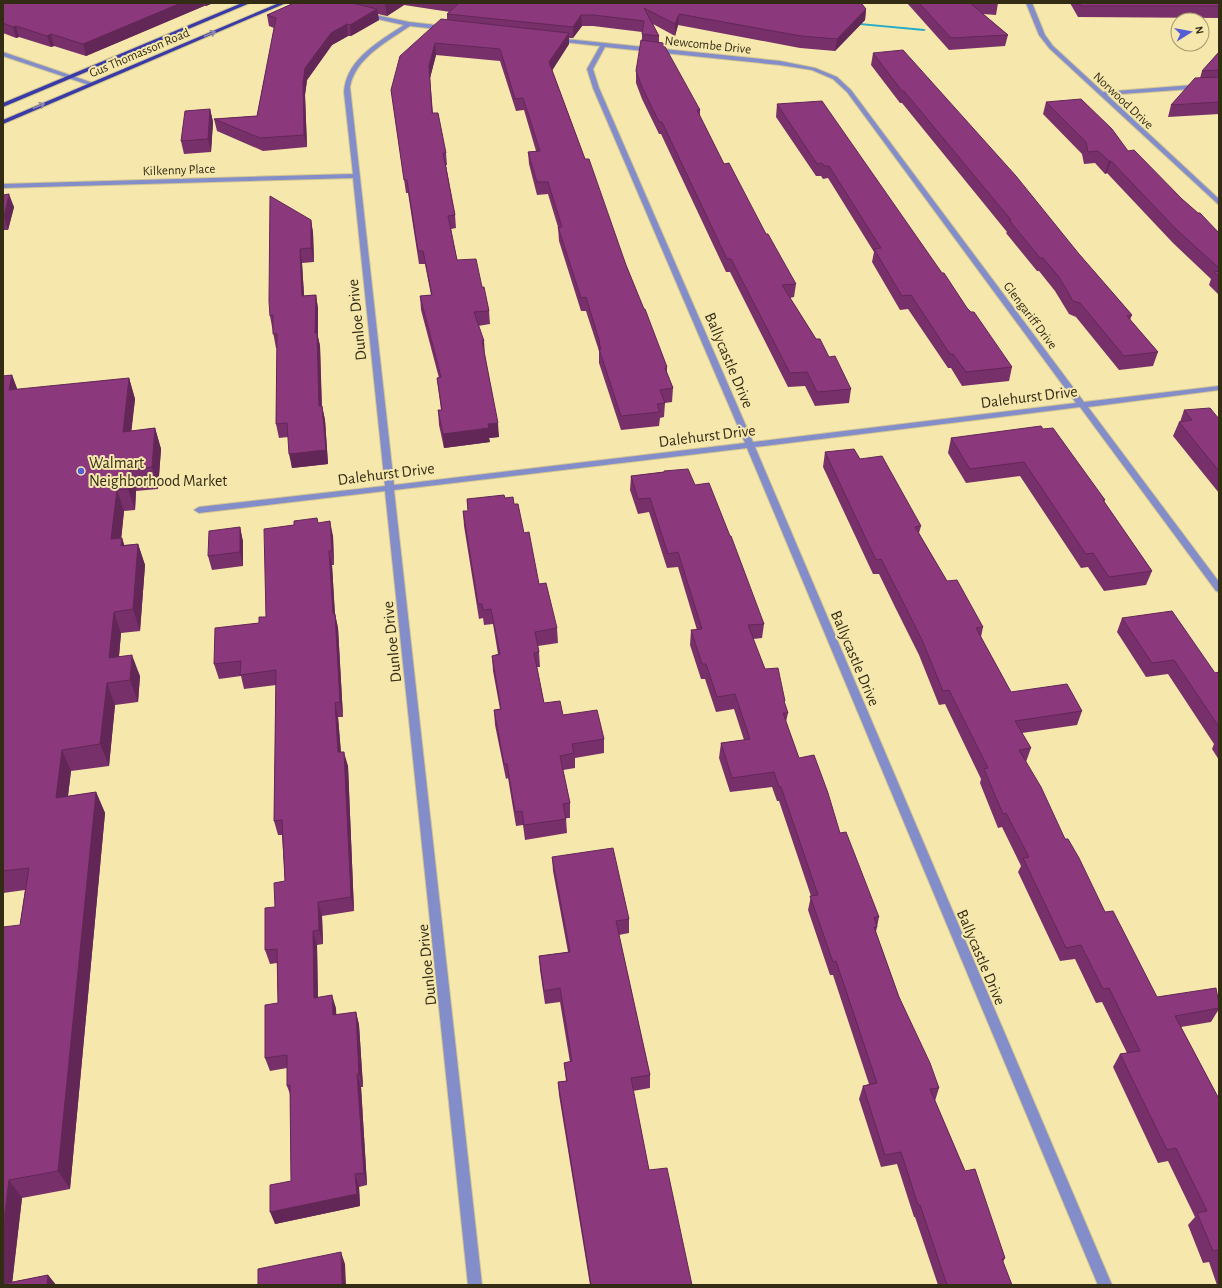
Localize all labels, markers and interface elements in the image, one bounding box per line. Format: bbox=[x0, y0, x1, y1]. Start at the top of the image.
north arrow bbox=[1170, 12, 1210, 52]
text: N bbox=[1193, 25, 1205, 35]
street label: Gus Thomasson Road bbox=[88, 26, 192, 80]
one-way arrow bbox=[204, 30, 216, 37]
street label: Newcombe Drive bbox=[664, 34, 752, 56]
street label: Norwood Drive bbox=[1091, 70, 1155, 132]
one-way arrow bbox=[32, 102, 44, 110]
street label: Kilkenny Place bbox=[142, 163, 216, 178]
street label: Dunloe Drive bbox=[345, 278, 369, 361]
street label: Glengariff Drive bbox=[1001, 280, 1059, 352]
street label: Ballycastle Drive bbox=[701, 310, 756, 411]
street label: Dalehurst Drive bbox=[980, 383, 1078, 411]
street label: Dalehurst Drive bbox=[658, 422, 756, 450]
place label: Walmart Neighborhood Market bbox=[89, 455, 227, 489]
street label: Dalehurst Drive bbox=[337, 460, 435, 488]
marker: Walmart Neighborhood Market bbox=[76, 466, 86, 476]
street label: Dunloe Drive bbox=[380, 600, 404, 683]
street label: Ballycastle Drive bbox=[827, 608, 882, 709]
street label: Ballycastle Drive bbox=[953, 907, 1008, 1008]
street label: Dunloe Drive bbox=[415, 923, 439, 1006]

